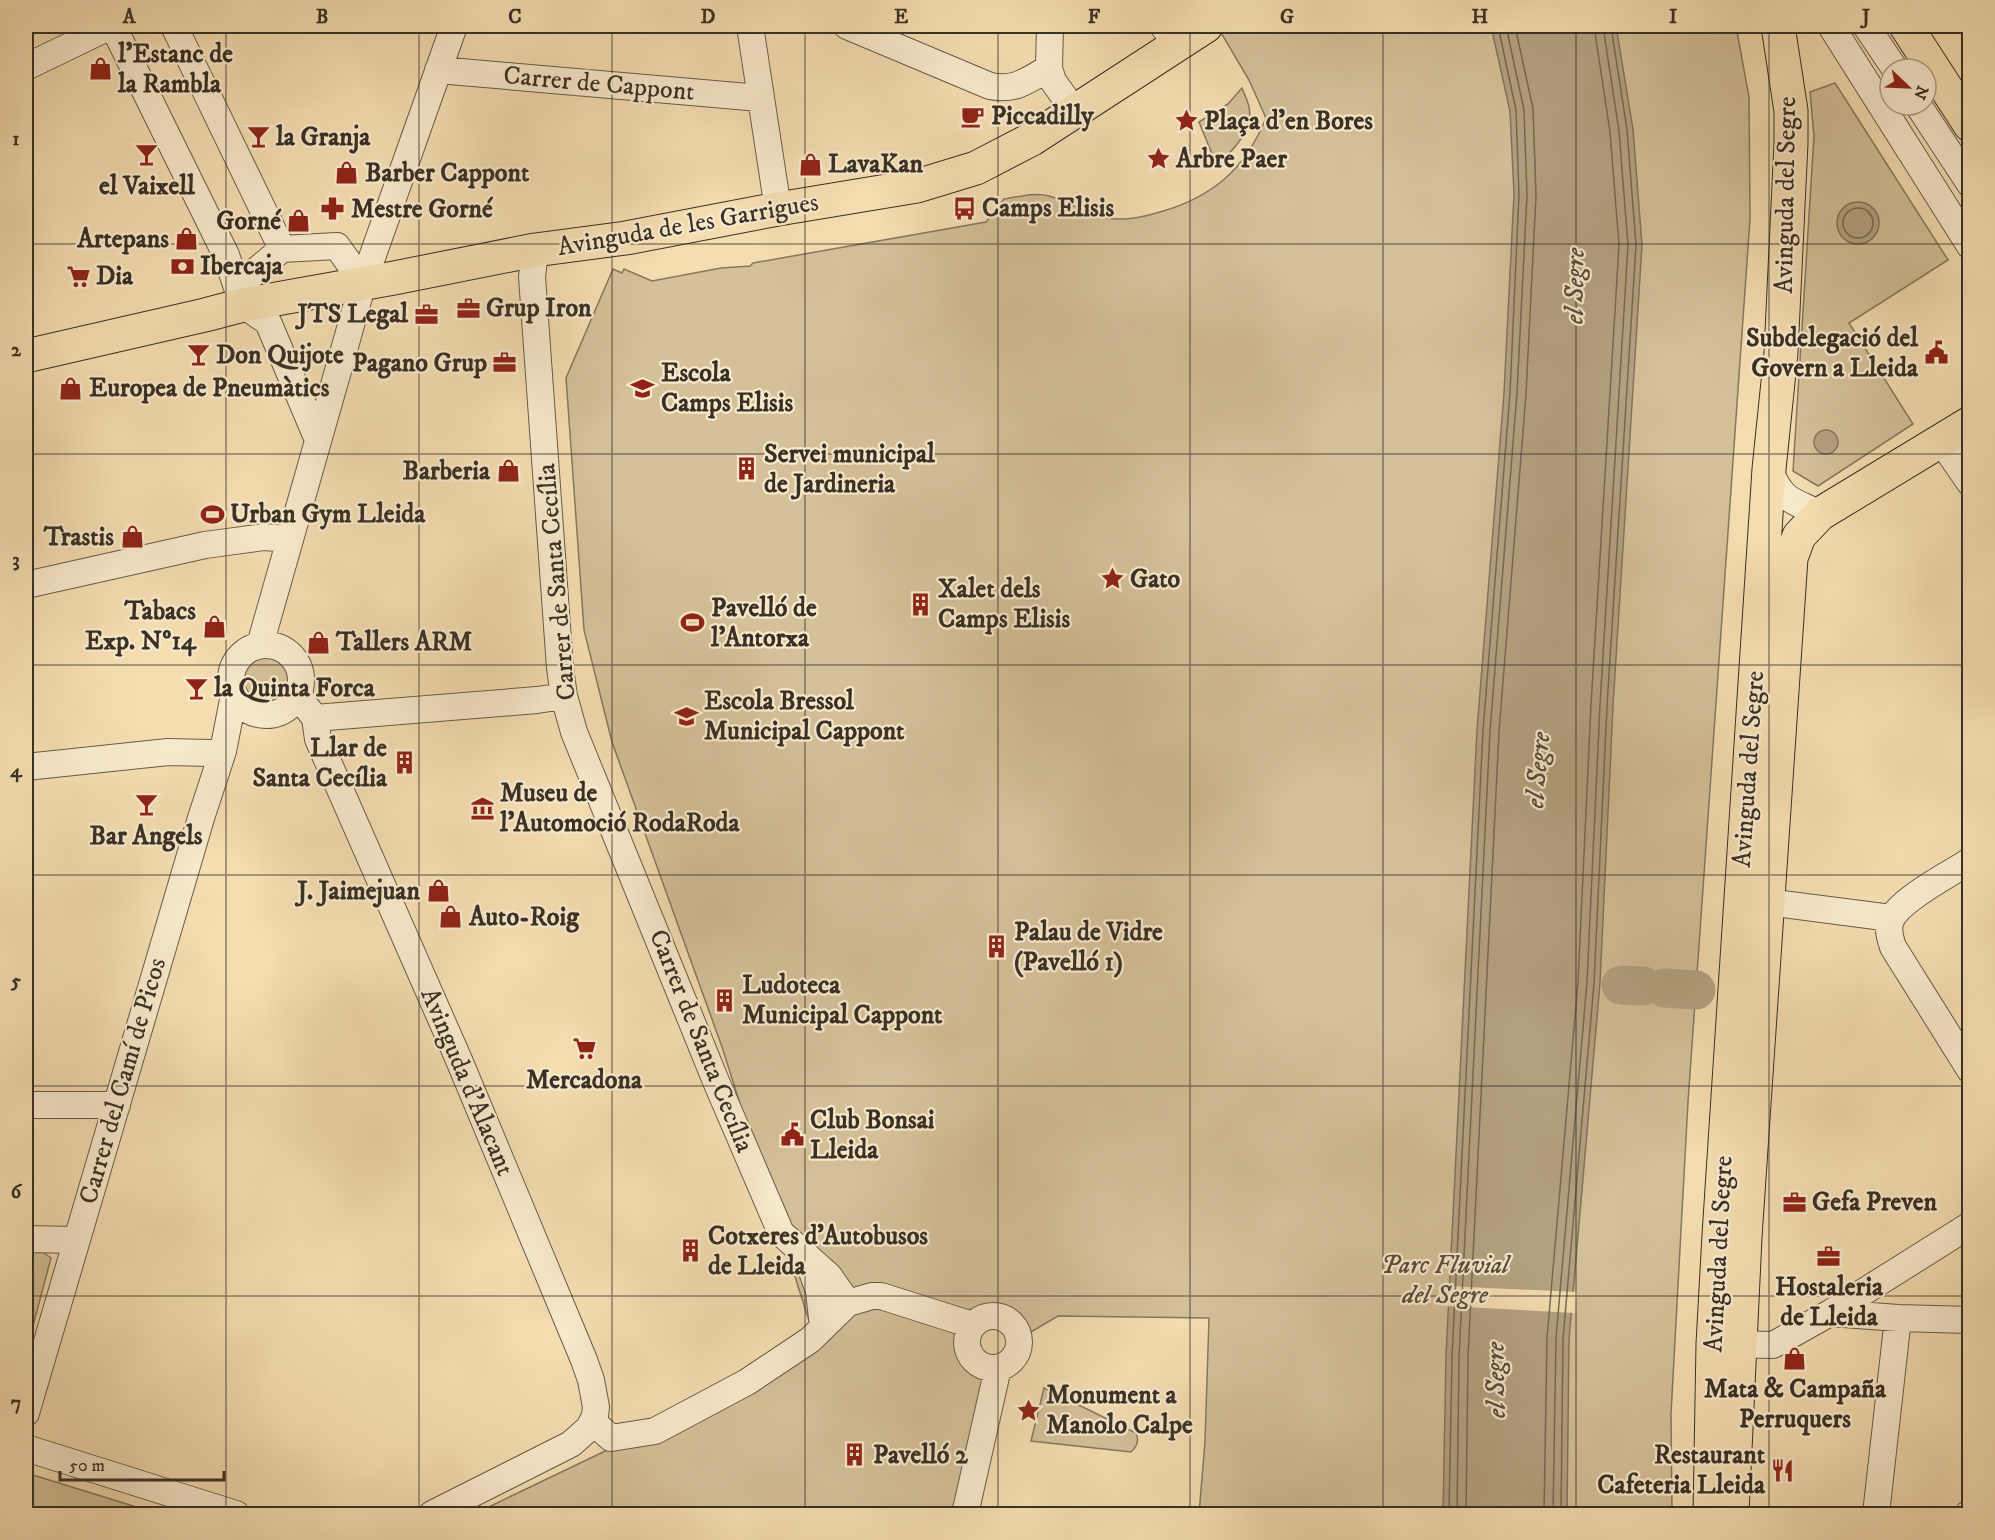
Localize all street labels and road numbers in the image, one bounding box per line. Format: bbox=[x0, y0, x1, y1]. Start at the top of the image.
street label: Carrer de Cappont bbox=[502, 59, 696, 109]
street label: Avinguda del Segre bbox=[1768, 96, 1804, 294]
street label: Avinguda de les Garrigues bbox=[555, 186, 821, 264]
street label: Carrer de Santa Cecília bbox=[530, 462, 584, 702]
street label: Avinguda del Segre bbox=[1726, 669, 1772, 869]
street label: Carrer de Santa Cecília bbox=[641, 925, 761, 1157]
street label: Carrer del Camí de Picos bbox=[72, 954, 174, 1208]
street label: Avinguda d'Alacant bbox=[413, 983, 521, 1181]
street label: Avinguda del Segre bbox=[1697, 1155, 1741, 1353]

